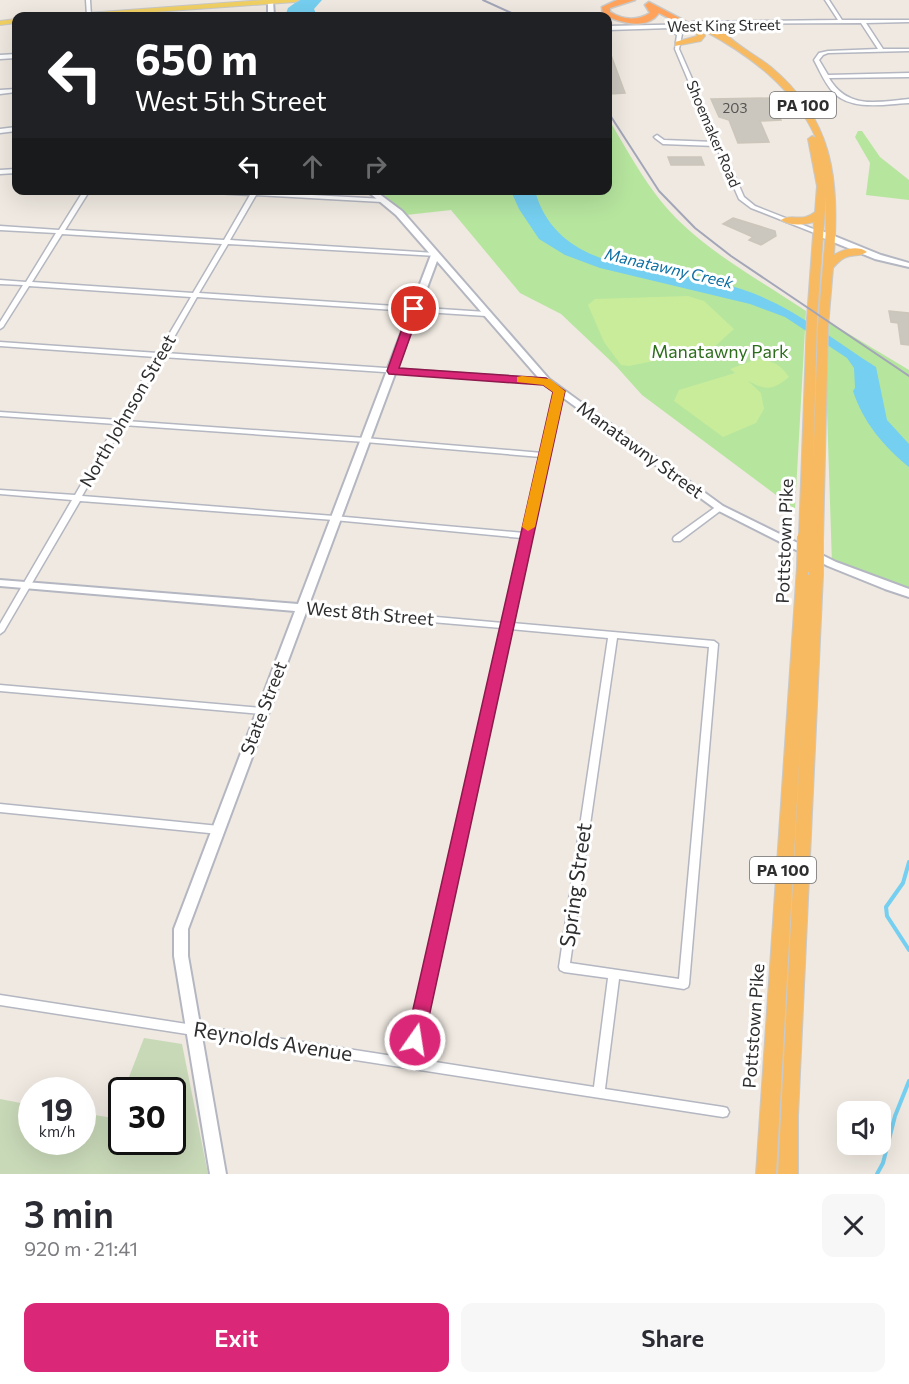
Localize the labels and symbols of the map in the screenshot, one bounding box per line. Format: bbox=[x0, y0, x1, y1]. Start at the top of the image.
street label: West King Street bbox=[667, 15, 781, 35]
street label: Shoemaker Road bbox=[683, 77, 745, 190]
road number: PA 100 bbox=[770, 92, 836, 118]
house number: 203 bbox=[723, 99, 747, 116]
water label: Manatawny Creek bbox=[603, 243, 736, 292]
pin bbox=[388, 283, 439, 334]
street label: North Johnson Street bbox=[74, 330, 180, 491]
park label: Manatawny Park bbox=[651, 340, 789, 362]
street label: Manatawny Street bbox=[573, 396, 708, 502]
street label: Pottstown Pike bbox=[771, 478, 797, 604]
street label: West 8th Street bbox=[305, 596, 435, 630]
street label: State Street bbox=[235, 658, 291, 757]
street label: Spring Street bbox=[553, 821, 596, 949]
road number: PA 100 bbox=[750, 857, 816, 883]
street label: Pottstown Pike bbox=[738, 963, 768, 1089]
position arrow bbox=[383, 1008, 447, 1072]
street label: Reynolds Avenue bbox=[192, 1016, 355, 1065]
speed limit sign: 30 bbox=[108, 1077, 186, 1155]

